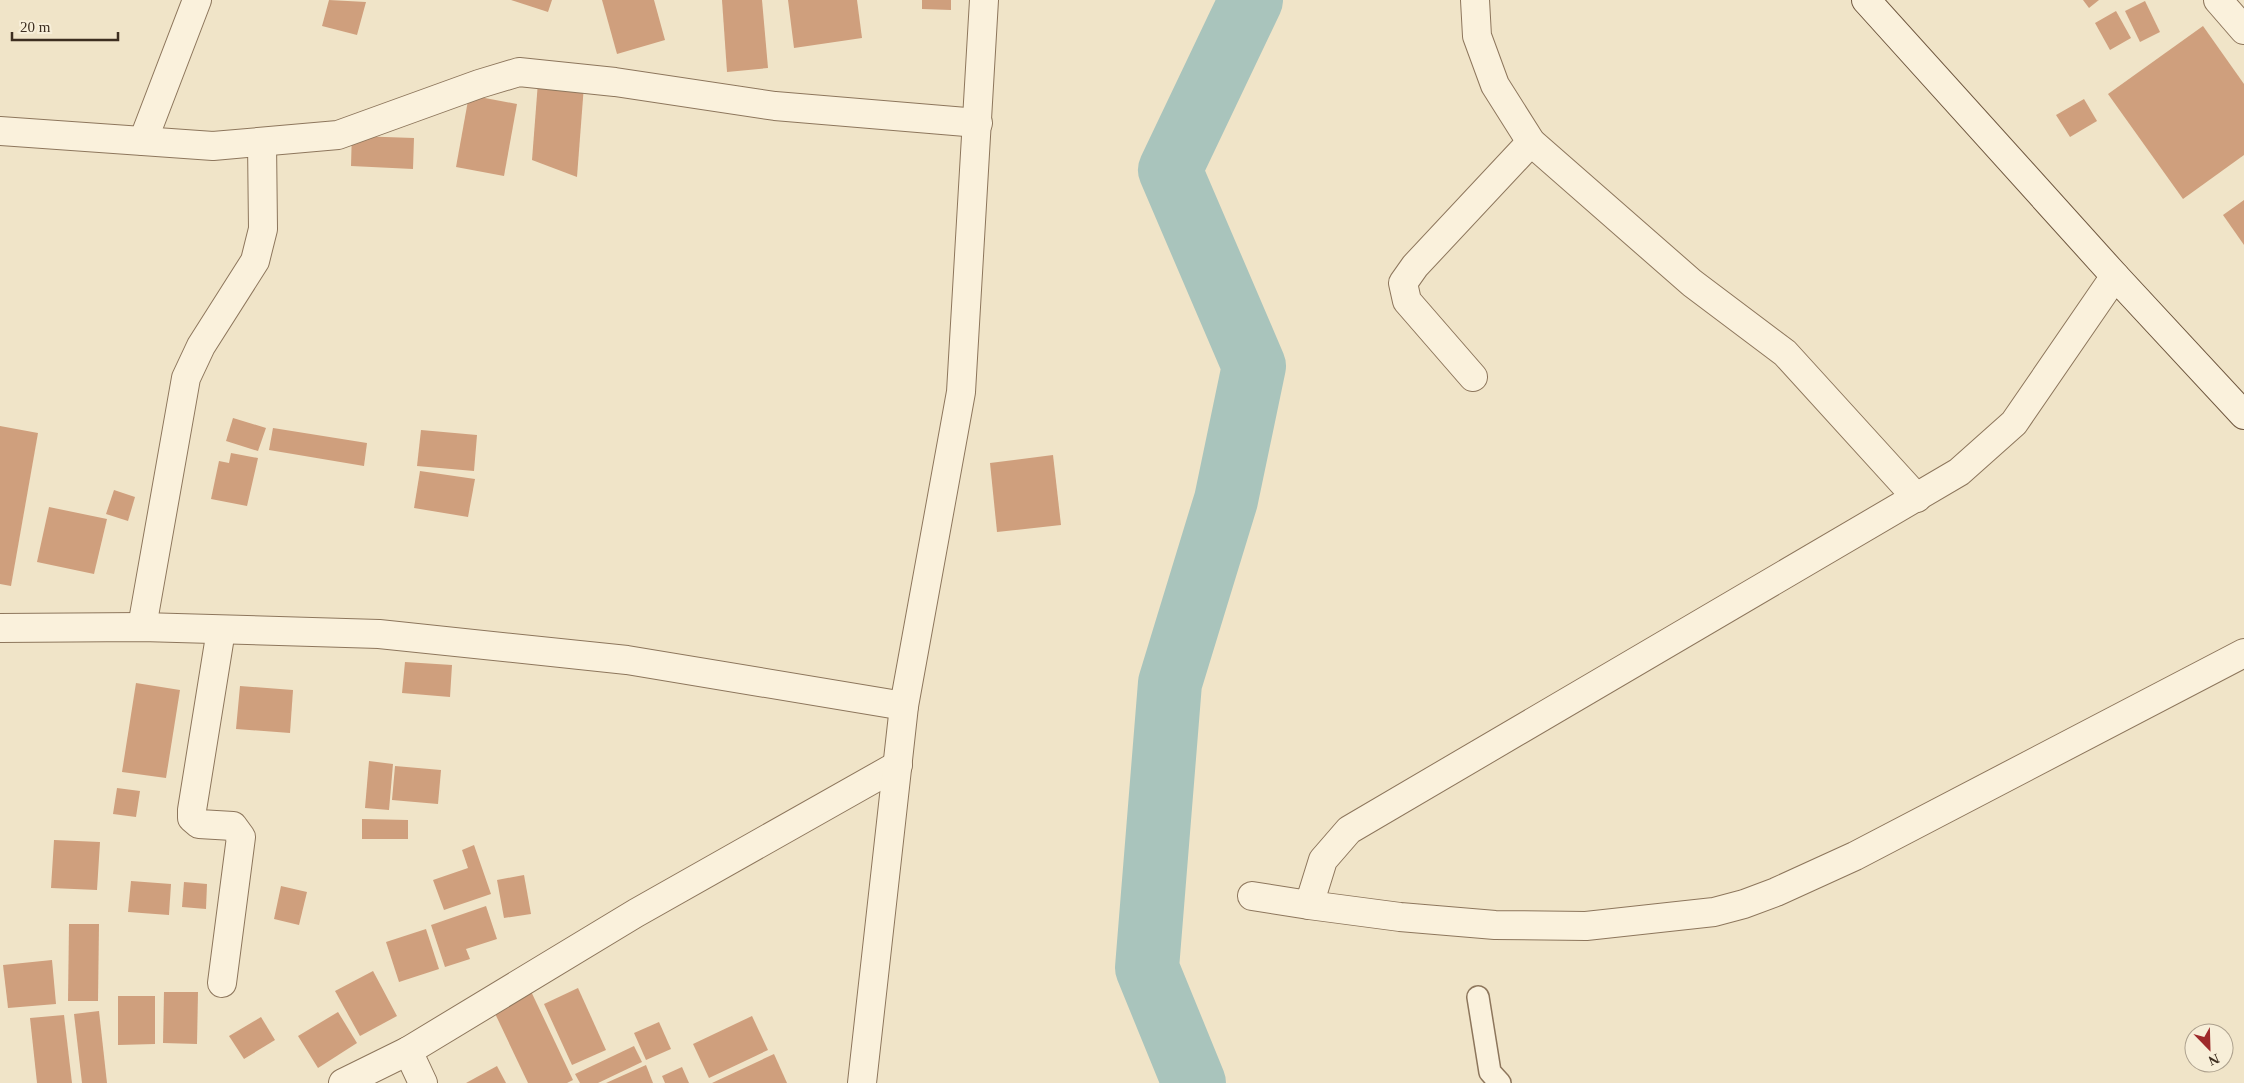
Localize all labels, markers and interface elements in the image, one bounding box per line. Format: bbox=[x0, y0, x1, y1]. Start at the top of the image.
scale bar bbox=[12, 10, 119, 42]
text: 20 m bbox=[20, 19, 51, 35]
north arrow bbox=[2184, 1023, 2234, 1073]
text: N bbox=[2206, 1051, 2221, 1068]

